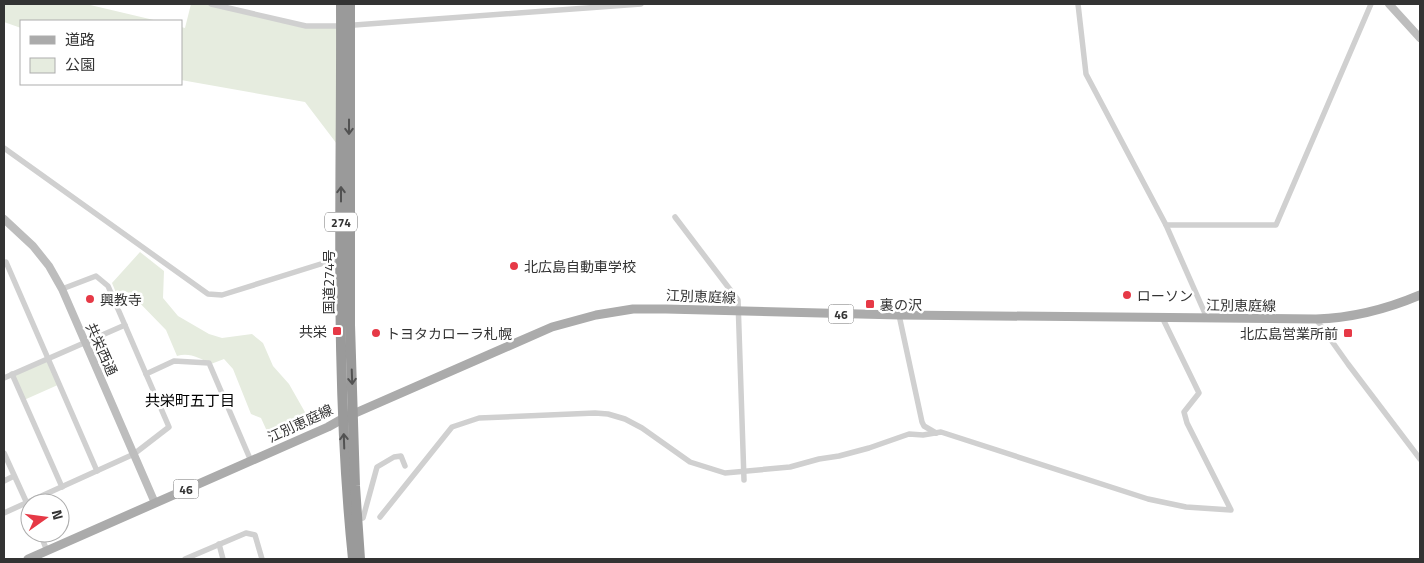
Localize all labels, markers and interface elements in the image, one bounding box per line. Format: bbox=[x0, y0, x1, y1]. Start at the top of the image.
legend bbox=[20, 20, 182, 85]
text: 道路 bbox=[65, 28, 95, 51]
text: 公園 bbox=[65, 53, 95, 76]
one-way arrow bbox=[344, 119, 354, 135]
one-way arrow bbox=[336, 187, 346, 203]
road number: 274 bbox=[325, 212, 357, 232]
street label: 国道274号 bbox=[318, 249, 339, 315]
place label: 北広島自動車学校 bbox=[524, 256, 636, 277]
marker: 北広島自動車学校 bbox=[508, 260, 520, 272]
street label: 江別恵庭線 bbox=[666, 284, 736, 308]
place label: ローソン bbox=[1137, 285, 1193, 306]
place label: 興教寺 bbox=[100, 289, 142, 310]
marker: ローソン bbox=[1121, 289, 1133, 301]
marker: 興教寺 bbox=[84, 293, 96, 305]
place label: 裏の沢 bbox=[880, 294, 922, 315]
street label: 江別恵庭線 bbox=[1206, 294, 1276, 316]
marker: 裏の沢 bbox=[864, 298, 876, 310]
road number: 46 bbox=[828, 304, 854, 324]
street label: 共栄西通 bbox=[81, 319, 123, 379]
place label: 共栄 bbox=[299, 321, 327, 342]
place label: トヨタカローラ札幌 bbox=[386, 323, 512, 344]
place label: 北広島営業所前 bbox=[1240, 323, 1338, 344]
marker: 共栄 bbox=[331, 325, 343, 337]
marker: トヨタカローラ札幌 bbox=[370, 327, 382, 339]
marker: 北広島営業所前 bbox=[1342, 327, 1354, 339]
one-way arrow bbox=[347, 369, 356, 385]
district label: 共栄町五丁目 bbox=[145, 389, 235, 412]
street label: 江別恵庭線 bbox=[264, 399, 336, 447]
one-way arrow bbox=[340, 433, 349, 449]
road number: 46 bbox=[174, 479, 198, 498]
north arrow bbox=[20, 493, 70, 543]
text: N bbox=[47, 507, 69, 522]

